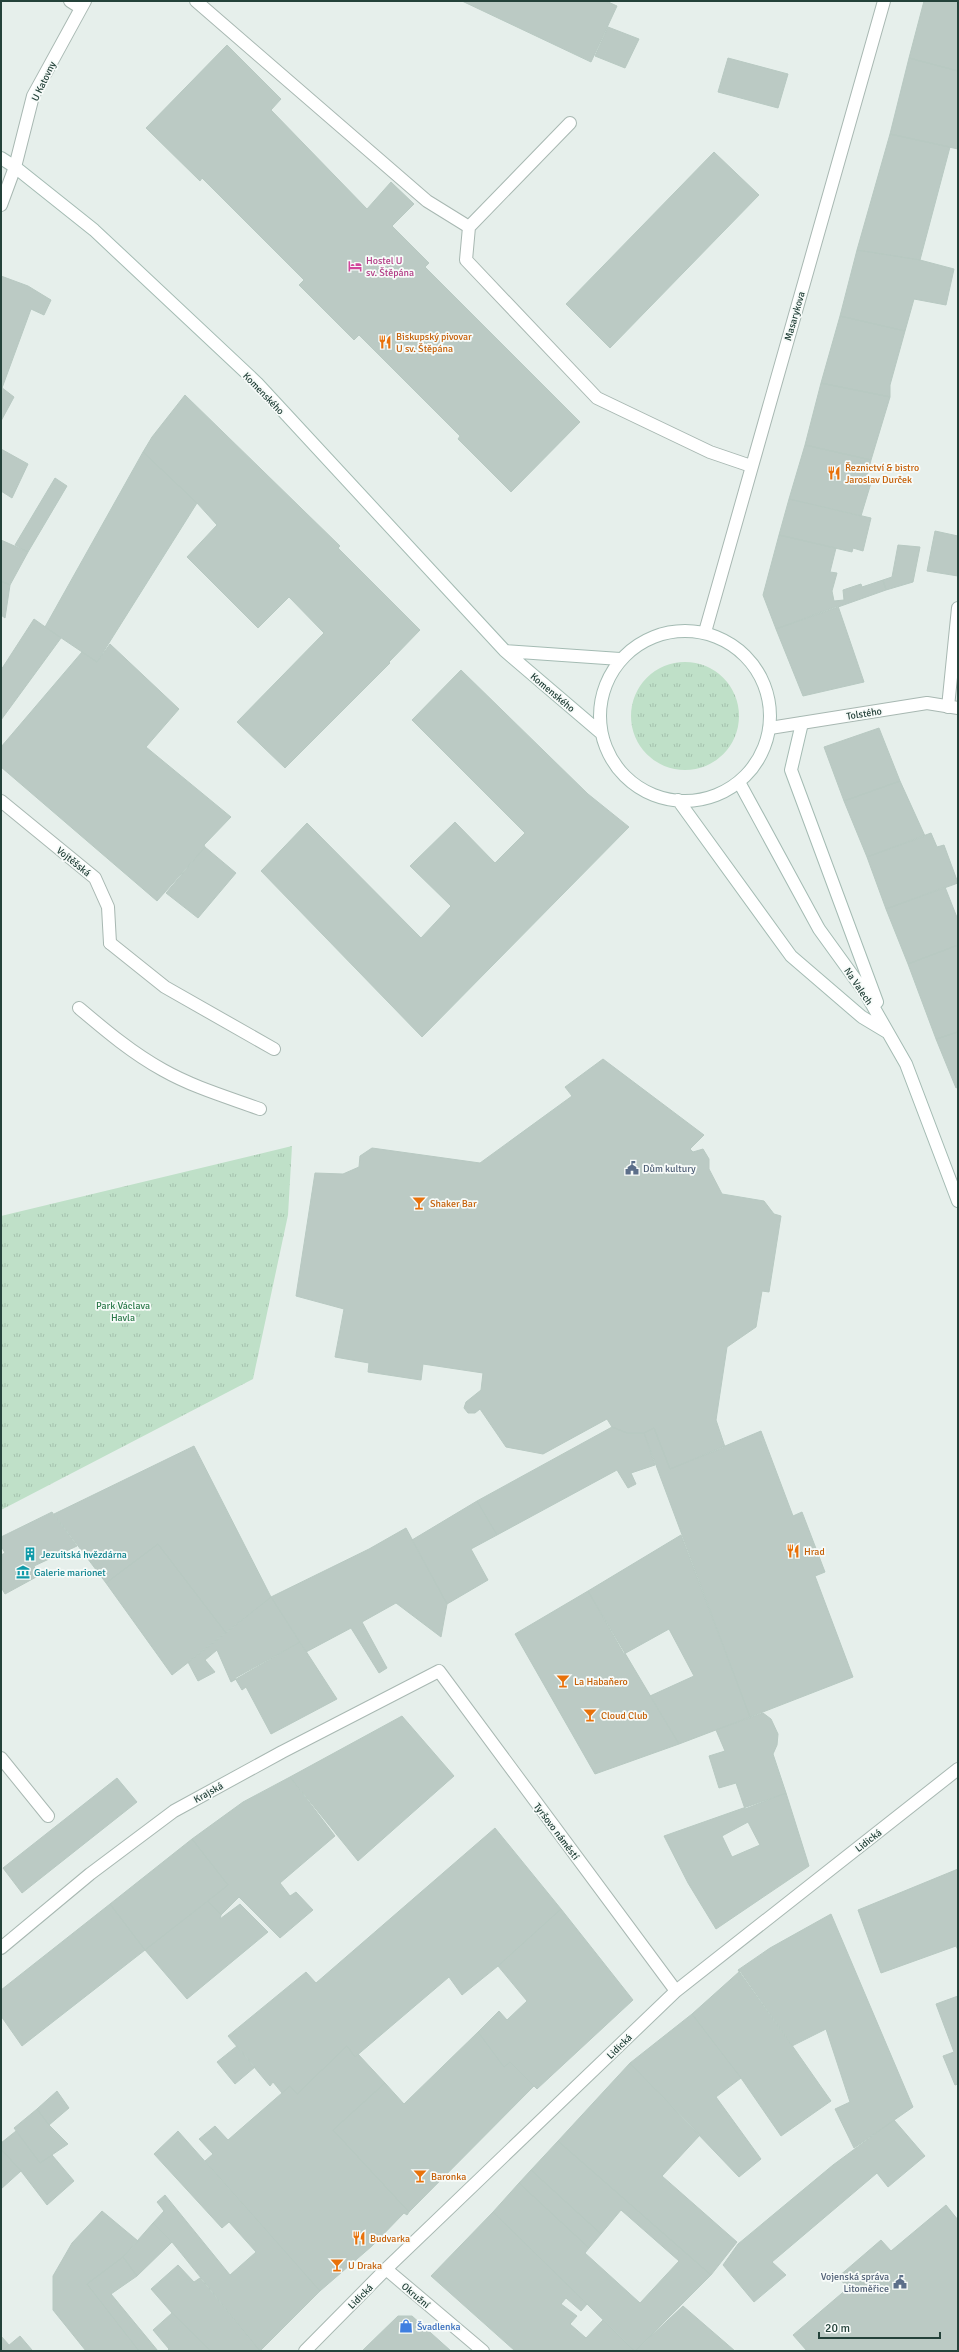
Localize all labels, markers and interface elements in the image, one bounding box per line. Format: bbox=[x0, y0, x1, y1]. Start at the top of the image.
street label: U Katovny bbox=[29, 59, 59, 103]
place label: Hostel U sv. Štěpána bbox=[366, 255, 414, 279]
hotel icon: Hostel U sv. Štěpána bbox=[347, 258, 363, 274]
street label: Masarykova bbox=[782, 290, 808, 342]
place label: Biskupský pivovar U sv. Štěpána bbox=[396, 331, 472, 355]
restaurant icon: Biskupský pivovar U sv. Štěpána bbox=[377, 334, 393, 350]
street label: Komenského bbox=[240, 370, 286, 417]
place label: Řeznictví & bistro Jaroslav Durček bbox=[845, 461, 919, 486]
restaurant icon: Řeznictví & bistro Jaroslav Durček bbox=[826, 465, 842, 481]
street label: Komenského bbox=[528, 671, 577, 715]
street label: Tolstého bbox=[846, 705, 883, 723]
street label: Vojtěšská bbox=[54, 844, 93, 879]
street label: Na Valech bbox=[841, 966, 875, 1008]
public building icon: Dům kultury bbox=[624, 1160, 640, 1176]
place label: Dům kultury bbox=[643, 1163, 696, 1175]
bar icon: Shaker Bar bbox=[411, 1195, 427, 1211]
place label: Shaker Bar bbox=[430, 1198, 477, 1210]
park label: Park Václava Havla bbox=[96, 1300, 150, 1324]
restaurant icon: Hrad bbox=[785, 1543, 801, 1559]
building icon: Jezuitská hvězdárna bbox=[22, 1546, 38, 1562]
place label: Hrad bbox=[804, 1546, 825, 1558]
place label: Jezuitská hvězdárna bbox=[41, 1549, 127, 1561]
museum icon: Galerie marionet bbox=[15, 1564, 31, 1580]
place label: Galerie marionet bbox=[34, 1567, 106, 1579]
bar icon: La Habaňero bbox=[555, 1673, 571, 1689]
place label: La Habaňero bbox=[574, 1676, 628, 1688]
bar icon: Cloud Club bbox=[582, 1707, 598, 1723]
place label: Cloud Club bbox=[601, 1710, 648, 1722]
street label: Krajská bbox=[192, 1780, 225, 1806]
street label: Tyršovo náměstí bbox=[531, 1801, 582, 1863]
street label: Lidická bbox=[853, 1827, 884, 1855]
street label: Lidická bbox=[605, 2032, 635, 2062]
bar icon: Baronka bbox=[412, 2168, 428, 2184]
place label: Baronka bbox=[431, 2171, 466, 2183]
restaurant icon: Budvarka bbox=[351, 2230, 367, 2246]
place label: Budvarka bbox=[370, 2233, 410, 2245]
bar icon: U Draka bbox=[329, 2257, 345, 2273]
place label: U Draka bbox=[348, 2260, 382, 2272]
place label: Vojenská správa Litoměřice bbox=[821, 2271, 889, 2295]
public building icon: Vojenská správa Litoměřice bbox=[892, 2274, 908, 2290]
street label: Okružní bbox=[399, 2280, 432, 2311]
street label: Lidická bbox=[346, 2282, 376, 2312]
scale bar bbox=[819, 2314, 940, 2340]
shop icon: Švadlenka bbox=[398, 2318, 414, 2334]
place label: Švadlenka bbox=[417, 2320, 461, 2333]
text: 20 m bbox=[825, 2321, 850, 2336]

